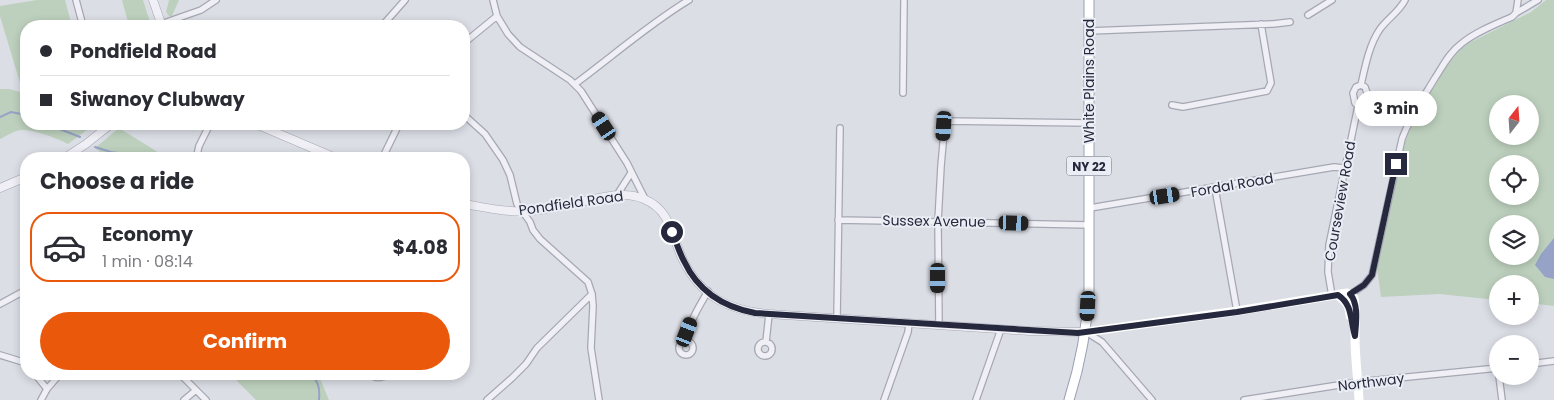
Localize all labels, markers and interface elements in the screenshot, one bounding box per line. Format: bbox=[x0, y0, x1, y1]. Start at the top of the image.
street label: White Plains Road bbox=[1079, 19, 1099, 143]
text: Pondfield Road bbox=[70, 38, 217, 65]
text: Siwanoy Clubway bbox=[70, 86, 245, 113]
callout: 3 min bbox=[1355, 91, 1437, 126]
north arrow bbox=[1489, 95, 1539, 145]
map controls bbox=[1489, 95, 1539, 385]
text: 3 min bbox=[1373, 97, 1419, 120]
car bbox=[589, 109, 618, 143]
car bbox=[935, 111, 952, 141]
street label: Courseview Road bbox=[1320, 139, 1360, 263]
route end bbox=[1385, 153, 1407, 175]
button: locate bbox=[1489, 155, 1539, 205]
road number: NY 22 bbox=[1066, 157, 1112, 176]
text: Choose a ride bbox=[40, 166, 194, 197]
street label: Fordal Road bbox=[1189, 168, 1275, 202]
street label: Pondfield Road bbox=[517, 186, 625, 220]
car bbox=[1149, 186, 1180, 206]
street label: Sussex Avenue bbox=[882, 210, 986, 232]
car bbox=[998, 215, 1029, 231]
button: layers bbox=[1489, 215, 1539, 265]
text: Economy bbox=[102, 221, 193, 248]
route start bbox=[661, 221, 683, 243]
icon: car bbox=[42, 225, 87, 270]
text: $4.08 bbox=[393, 234, 448, 261]
text: 1 min · 08:14 bbox=[102, 250, 193, 273]
car bbox=[930, 263, 945, 293]
button: + bbox=[1489, 275, 1539, 325]
car bbox=[1079, 291, 1096, 321]
button: Confirm bbox=[40, 312, 450, 370]
car bbox=[674, 315, 699, 349]
button: − bbox=[1489, 335, 1539, 385]
street label: Northway bbox=[1337, 368, 1406, 396]

